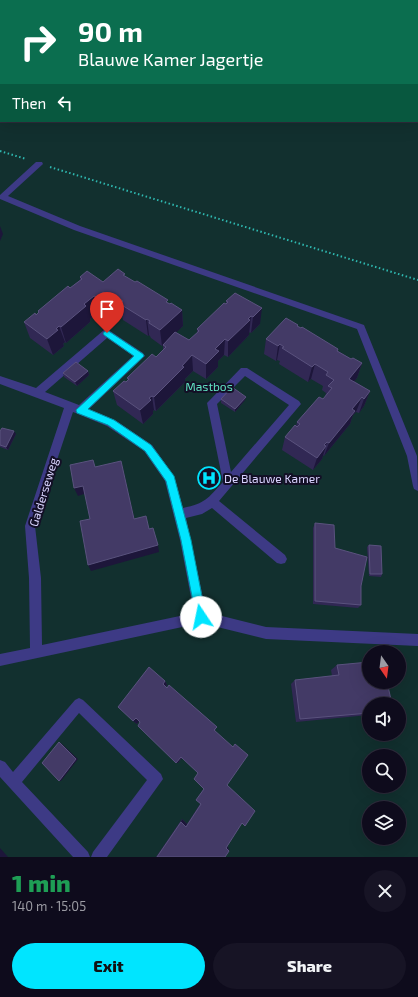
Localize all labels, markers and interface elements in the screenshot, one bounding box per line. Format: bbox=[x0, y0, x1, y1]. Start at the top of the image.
text: 90 m bbox=[78, 14, 143, 48]
icon: right bbox=[12, 16, 64, 68]
text: Blauwe Kamer Jagertje bbox=[78, 48, 263, 70]
icon: left bbox=[54, 92, 76, 114]
text: Then bbox=[12, 94, 46, 112]
pin bbox=[90, 292, 124, 333]
icon: arrive bbox=[96, 298, 118, 320]
park label: Mastbos bbox=[185, 379, 233, 393]
street label: Galderseweg bbox=[26, 456, 60, 528]
hospital icon: De Blauwe Kamer bbox=[196, 465, 222, 491]
place label: De Blauwe Kamer bbox=[224, 471, 320, 485]
position arrow bbox=[180, 596, 222, 638]
north arrow bbox=[362, 645, 406, 689]
map controls bbox=[362, 645, 406, 845]
button: sound bbox=[362, 697, 406, 741]
button: search bbox=[362, 749, 406, 793]
button: layers bbox=[362, 801, 406, 845]
text: 1 min bbox=[12, 868, 71, 897]
button: close bbox=[364, 870, 406, 912]
text: 140 m · 15:05 bbox=[12, 898, 86, 914]
button: Exit bbox=[12, 943, 205, 989]
button: Share bbox=[213, 943, 406, 989]

